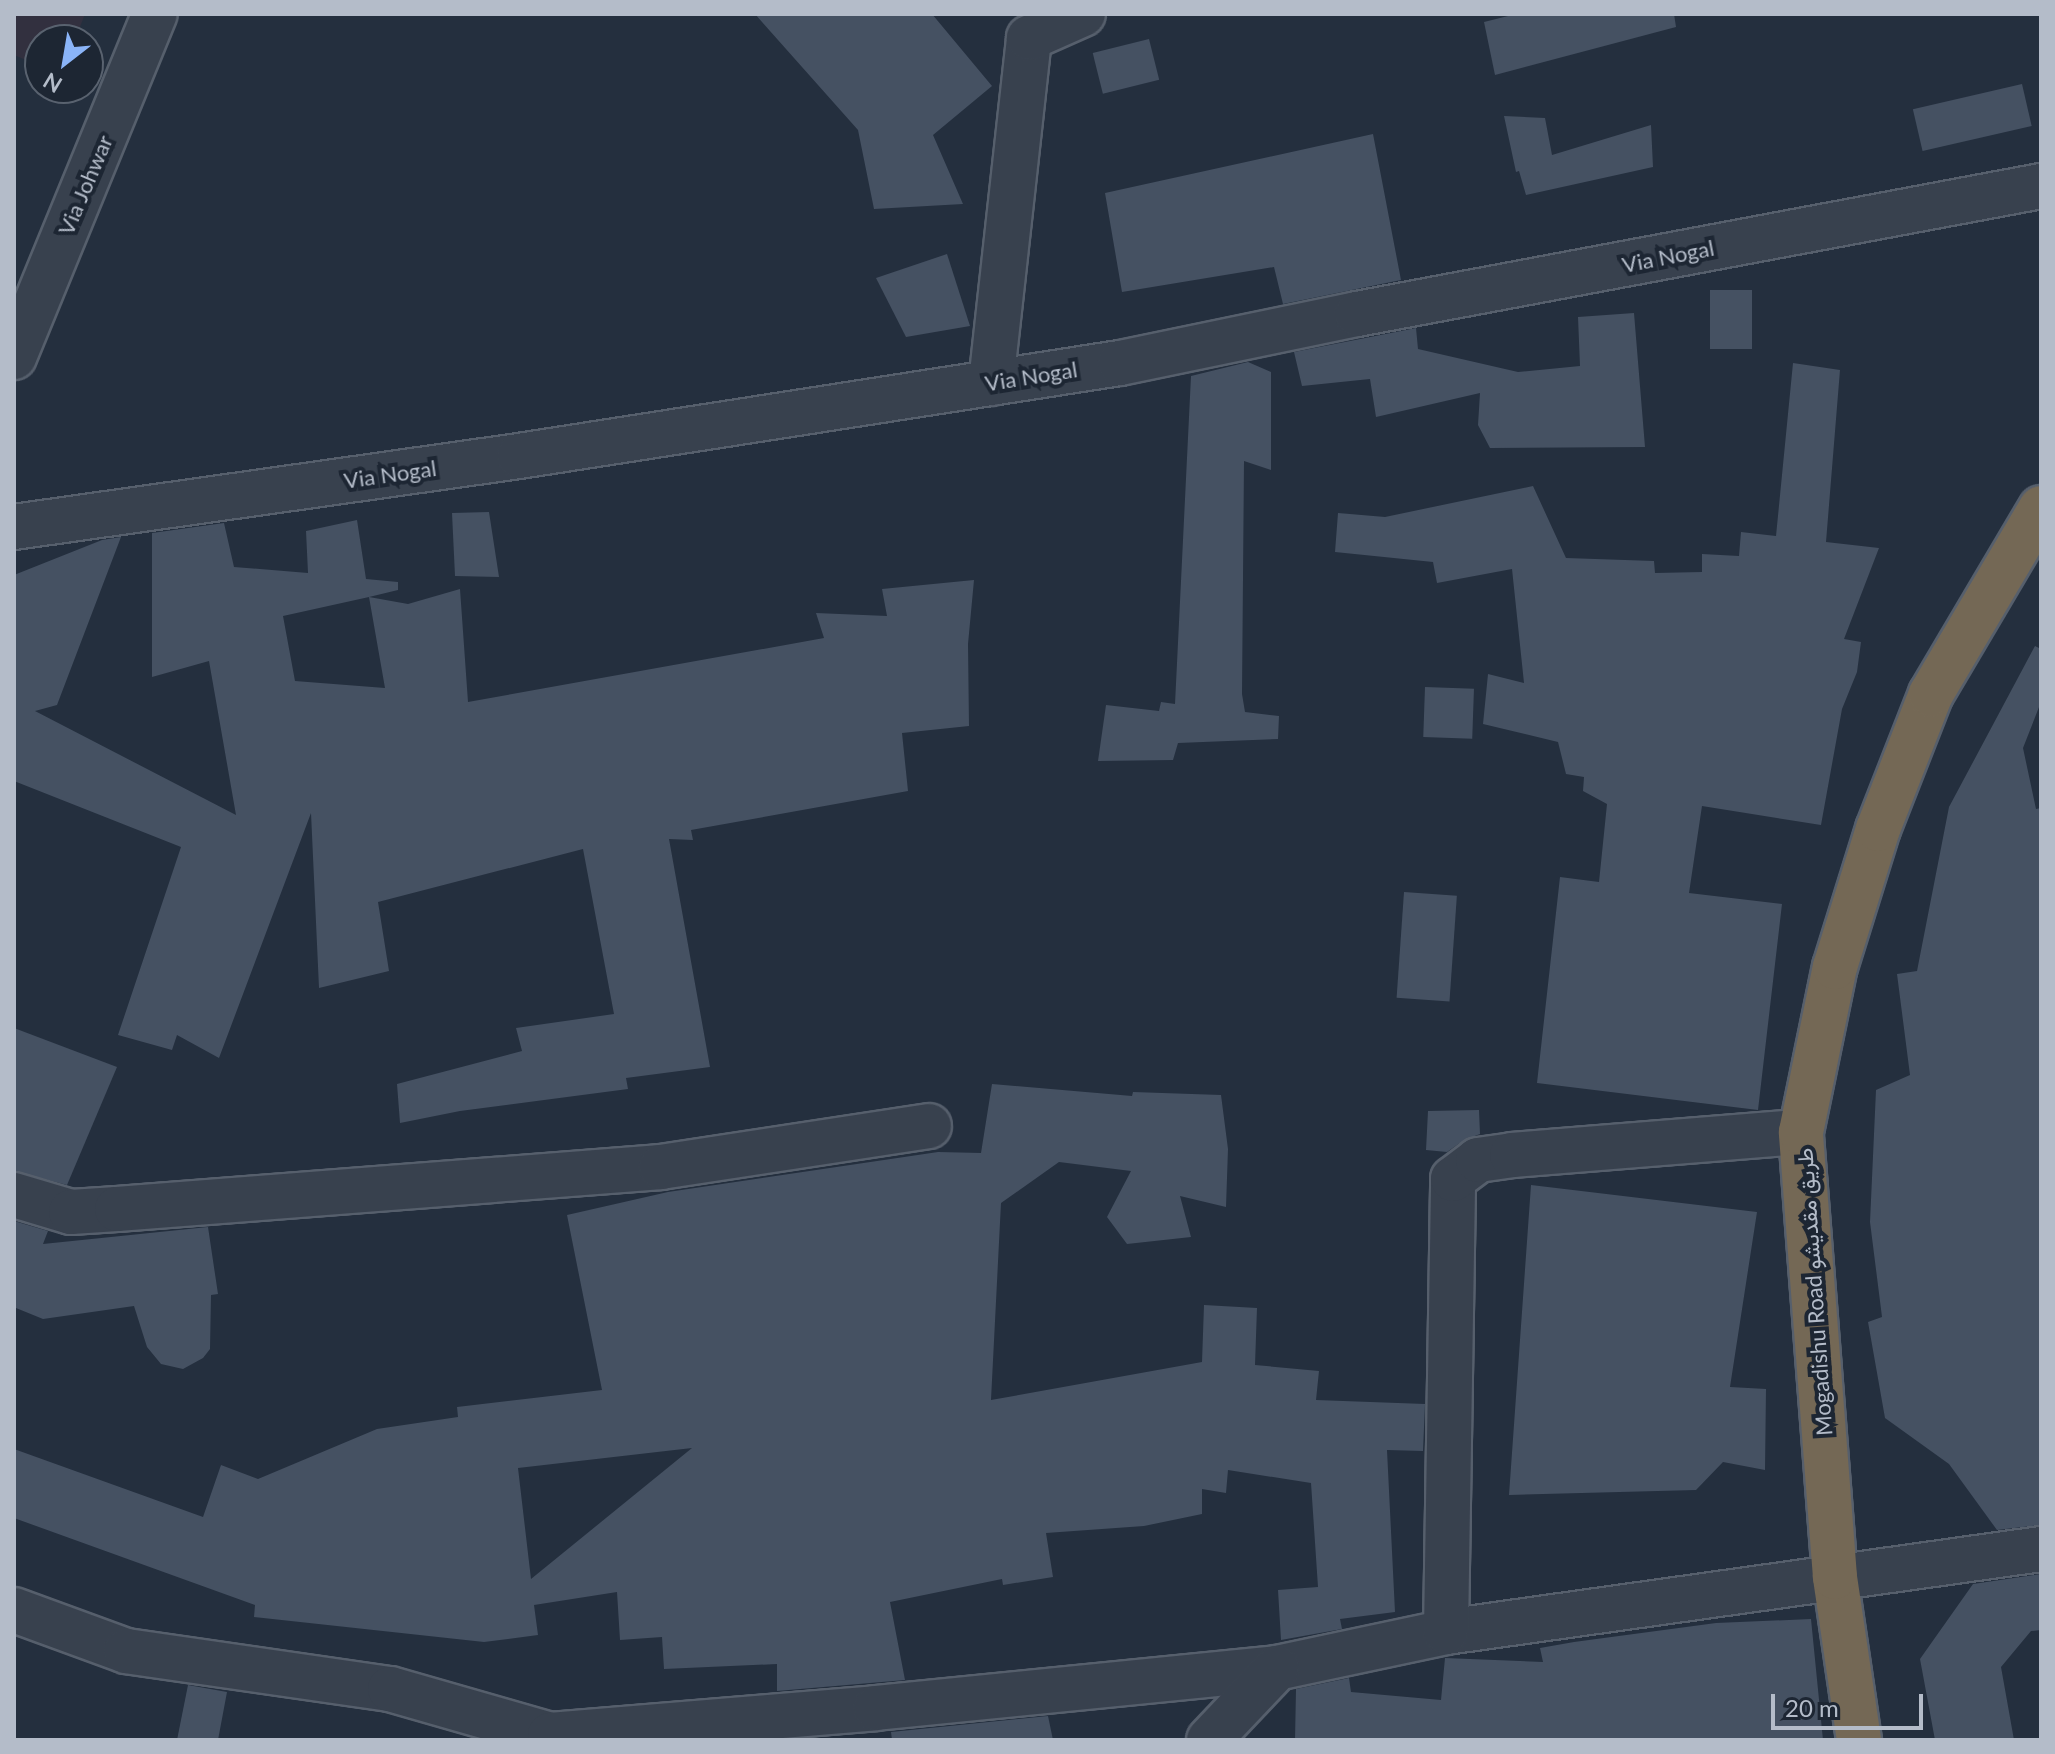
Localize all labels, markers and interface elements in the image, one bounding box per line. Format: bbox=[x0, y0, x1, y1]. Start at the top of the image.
north arrow bbox=[24, 24, 104, 104]
text: N bbox=[38, 67, 67, 99]
street label: Via Johwar bbox=[52, 131, 118, 239]
street label: Via Nogal bbox=[1620, 234, 1716, 278]
street label: Via Nogal bbox=[983, 356, 1079, 396]
street label: Via Nogal bbox=[342, 454, 438, 494]
street label: Mogadishu Road طريق مقديشو bbox=[1791, 1147, 1837, 1437]
scale bar bbox=[1775, 1678, 1927, 1728]
text: 20 m bbox=[1785, 1693, 1839, 1722]

